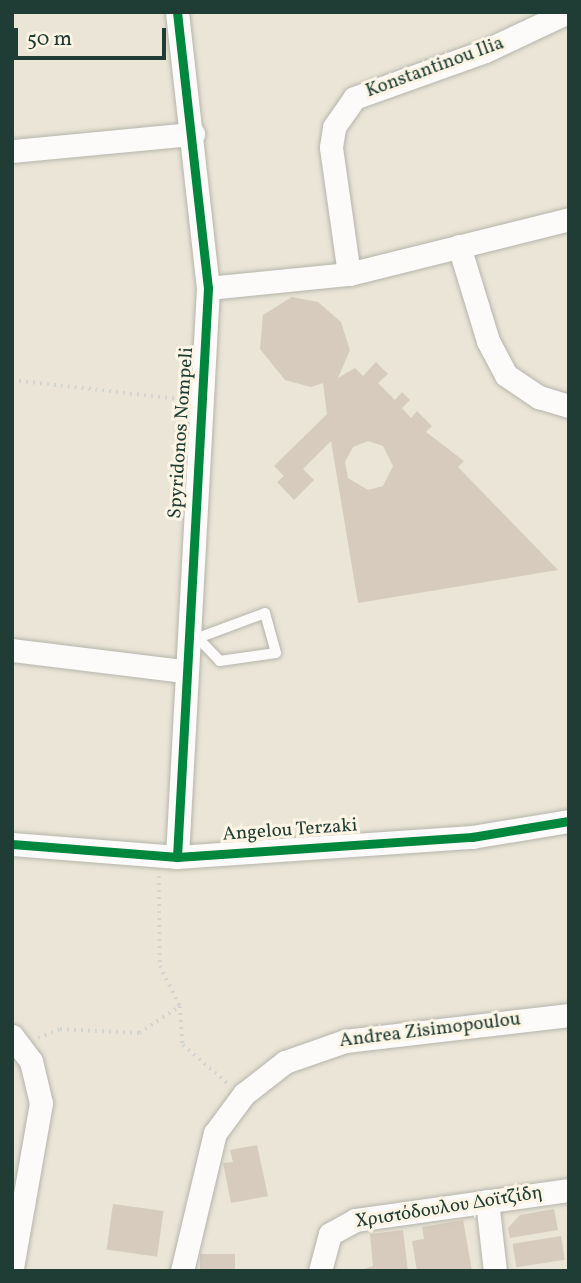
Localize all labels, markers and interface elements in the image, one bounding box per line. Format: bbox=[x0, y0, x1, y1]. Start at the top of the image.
scale bar bbox=[18, 14, 170, 58]
text: 50 m bbox=[27, 25, 72, 54]
street label: Konstantinou Ilia bbox=[363, 32, 507, 104]
street label: Spyridonos Nompeli bbox=[165, 347, 199, 519]
street label: Angelou Terzaki bbox=[222, 815, 358, 847]
street label: Andrea Zisimopoulou bbox=[338, 1009, 522, 1053]
street label: Χριστόδουλου Δοϊτζίδη bbox=[354, 1182, 544, 1234]

